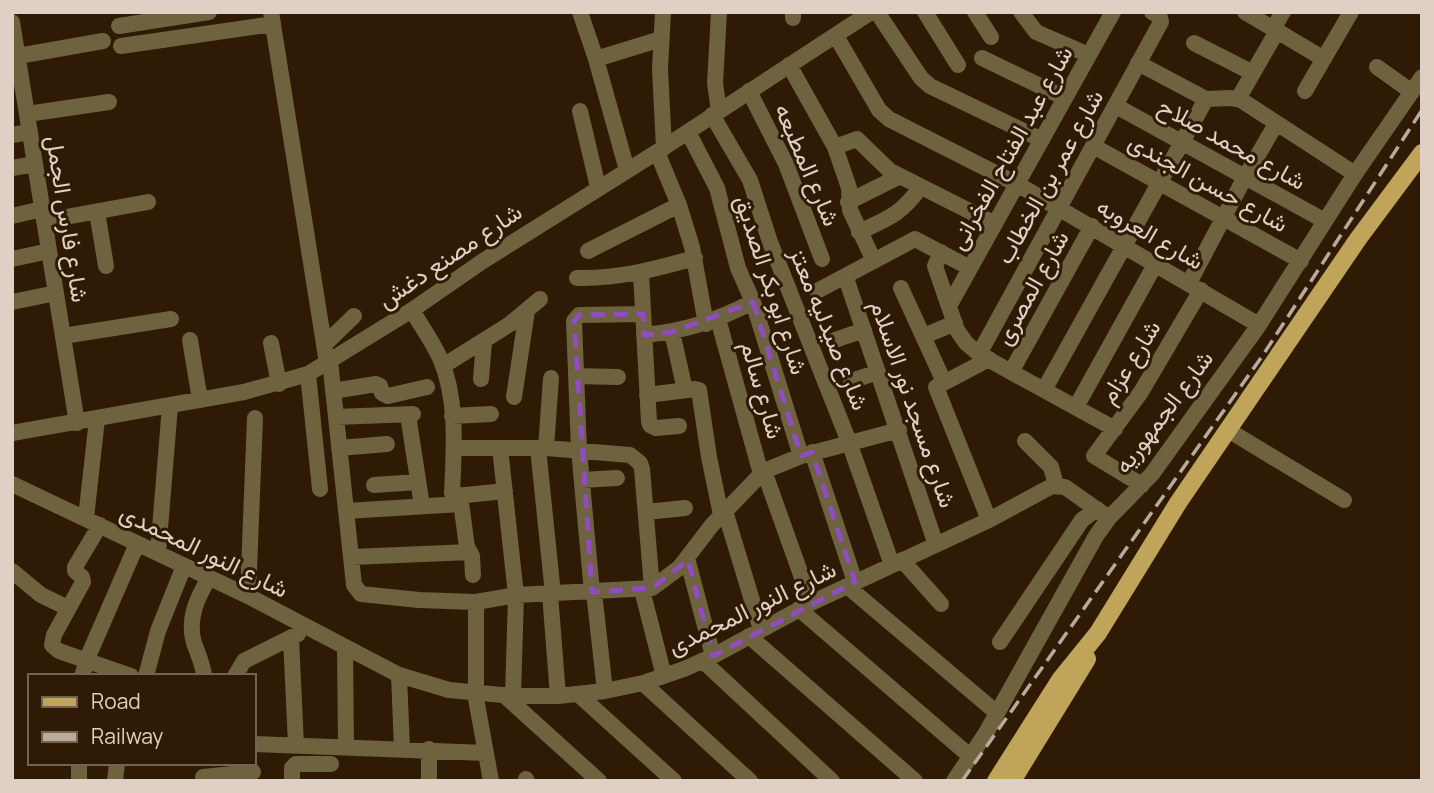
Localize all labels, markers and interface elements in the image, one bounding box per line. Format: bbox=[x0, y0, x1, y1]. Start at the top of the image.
street label: شارع عبد الفتاح الفخرانى bbox=[940, 39, 1080, 256]
street label: شارع عمر بن الخطاب bbox=[987, 83, 1111, 270]
street label: شارع محمد صلاح bbox=[1152, 88, 1313, 198]
street label: شارع المطبعه bbox=[767, 98, 849, 231]
street label: شارع حسن الجندى bbox=[1122, 124, 1295, 240]
street label: شارع فارس الجمل bbox=[38, 133, 98, 305]
street label: شارع العروبه bbox=[1091, 189, 1210, 277]
street label: شارع ابو بكر الصديق bbox=[727, 191, 817, 379]
street label: شارع مصنع دغش bbox=[371, 194, 529, 317]
street label: شارع المصرى bbox=[986, 224, 1077, 351]
street label: شارع صيدليه معتز bbox=[781, 241, 878, 415]
street label: شارع مسجد نور الاسلام bbox=[862, 295, 965, 512]
street label: شارع عزام bbox=[1090, 313, 1168, 410]
street label: شارع سالم bbox=[733, 337, 793, 443]
street label: شارع الجمهوريه bbox=[1106, 343, 1221, 480]
street label: شارع النور المحمدى bbox=[115, 495, 294, 606]
street label: شارع النور المحمدى bbox=[662, 552, 841, 663]
legend bbox=[28, 674, 256, 765]
text: Road bbox=[91, 687, 141, 715]
text: Railway bbox=[91, 722, 163, 750]

